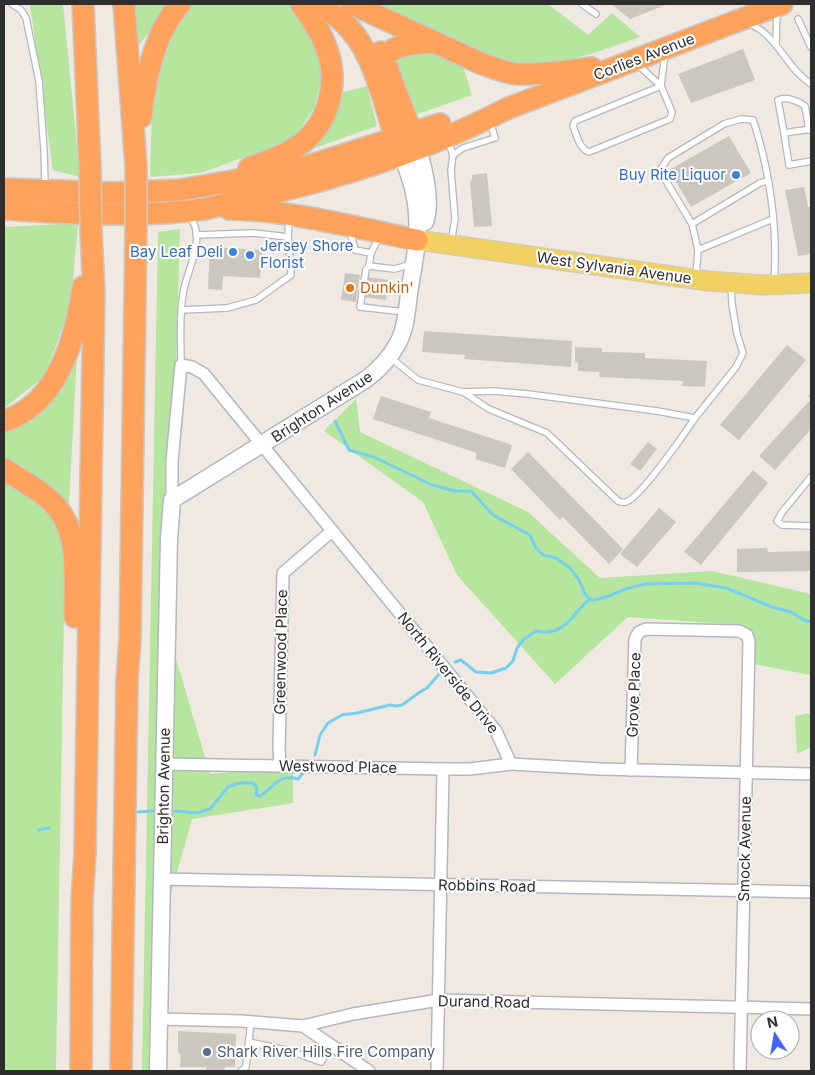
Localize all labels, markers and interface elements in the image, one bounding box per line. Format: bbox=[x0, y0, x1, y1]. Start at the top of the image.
street label: Corlies Avenue bbox=[591, 29, 697, 85]
place label: Buy Rite Liquor bbox=[619, 165, 726, 184]
marker: Buy Rite Liquor bbox=[730, 169, 742, 181]
place label: Jersey Shore Florist bbox=[260, 236, 354, 272]
place label: Bay Leaf Deli bbox=[130, 242, 223, 261]
marker: Bay Leaf Deli bbox=[227, 246, 239, 258]
street label: West Sylvania Avenue bbox=[535, 247, 693, 288]
marker: Jersey Shore Florist bbox=[244, 249, 256, 261]
place label: Dunkin' bbox=[360, 278, 414, 297]
marker: Dunkin' bbox=[344, 282, 356, 294]
street label: Brighton Avenue bbox=[268, 367, 376, 446]
street label: Greenwood Place bbox=[270, 589, 291, 715]
street label: North Riverside Drive bbox=[394, 608, 503, 737]
street label: Grove Place bbox=[623, 652, 644, 738]
street label: Brighton Avenue bbox=[153, 727, 174, 845]
street label: Westwood Place bbox=[279, 756, 397, 777]
street label: Smock Avenue bbox=[734, 796, 755, 902]
street label: Robbins Road bbox=[438, 875, 536, 896]
street label: Durand Road bbox=[438, 991, 530, 1012]
north arrow bbox=[750, 1010, 800, 1060]
text: N bbox=[765, 1012, 779, 1031]
place label: Shark River Hills Fire Company bbox=[217, 1042, 436, 1061]
marker: Shark River Hills Fire Company bbox=[201, 1046, 213, 1058]

